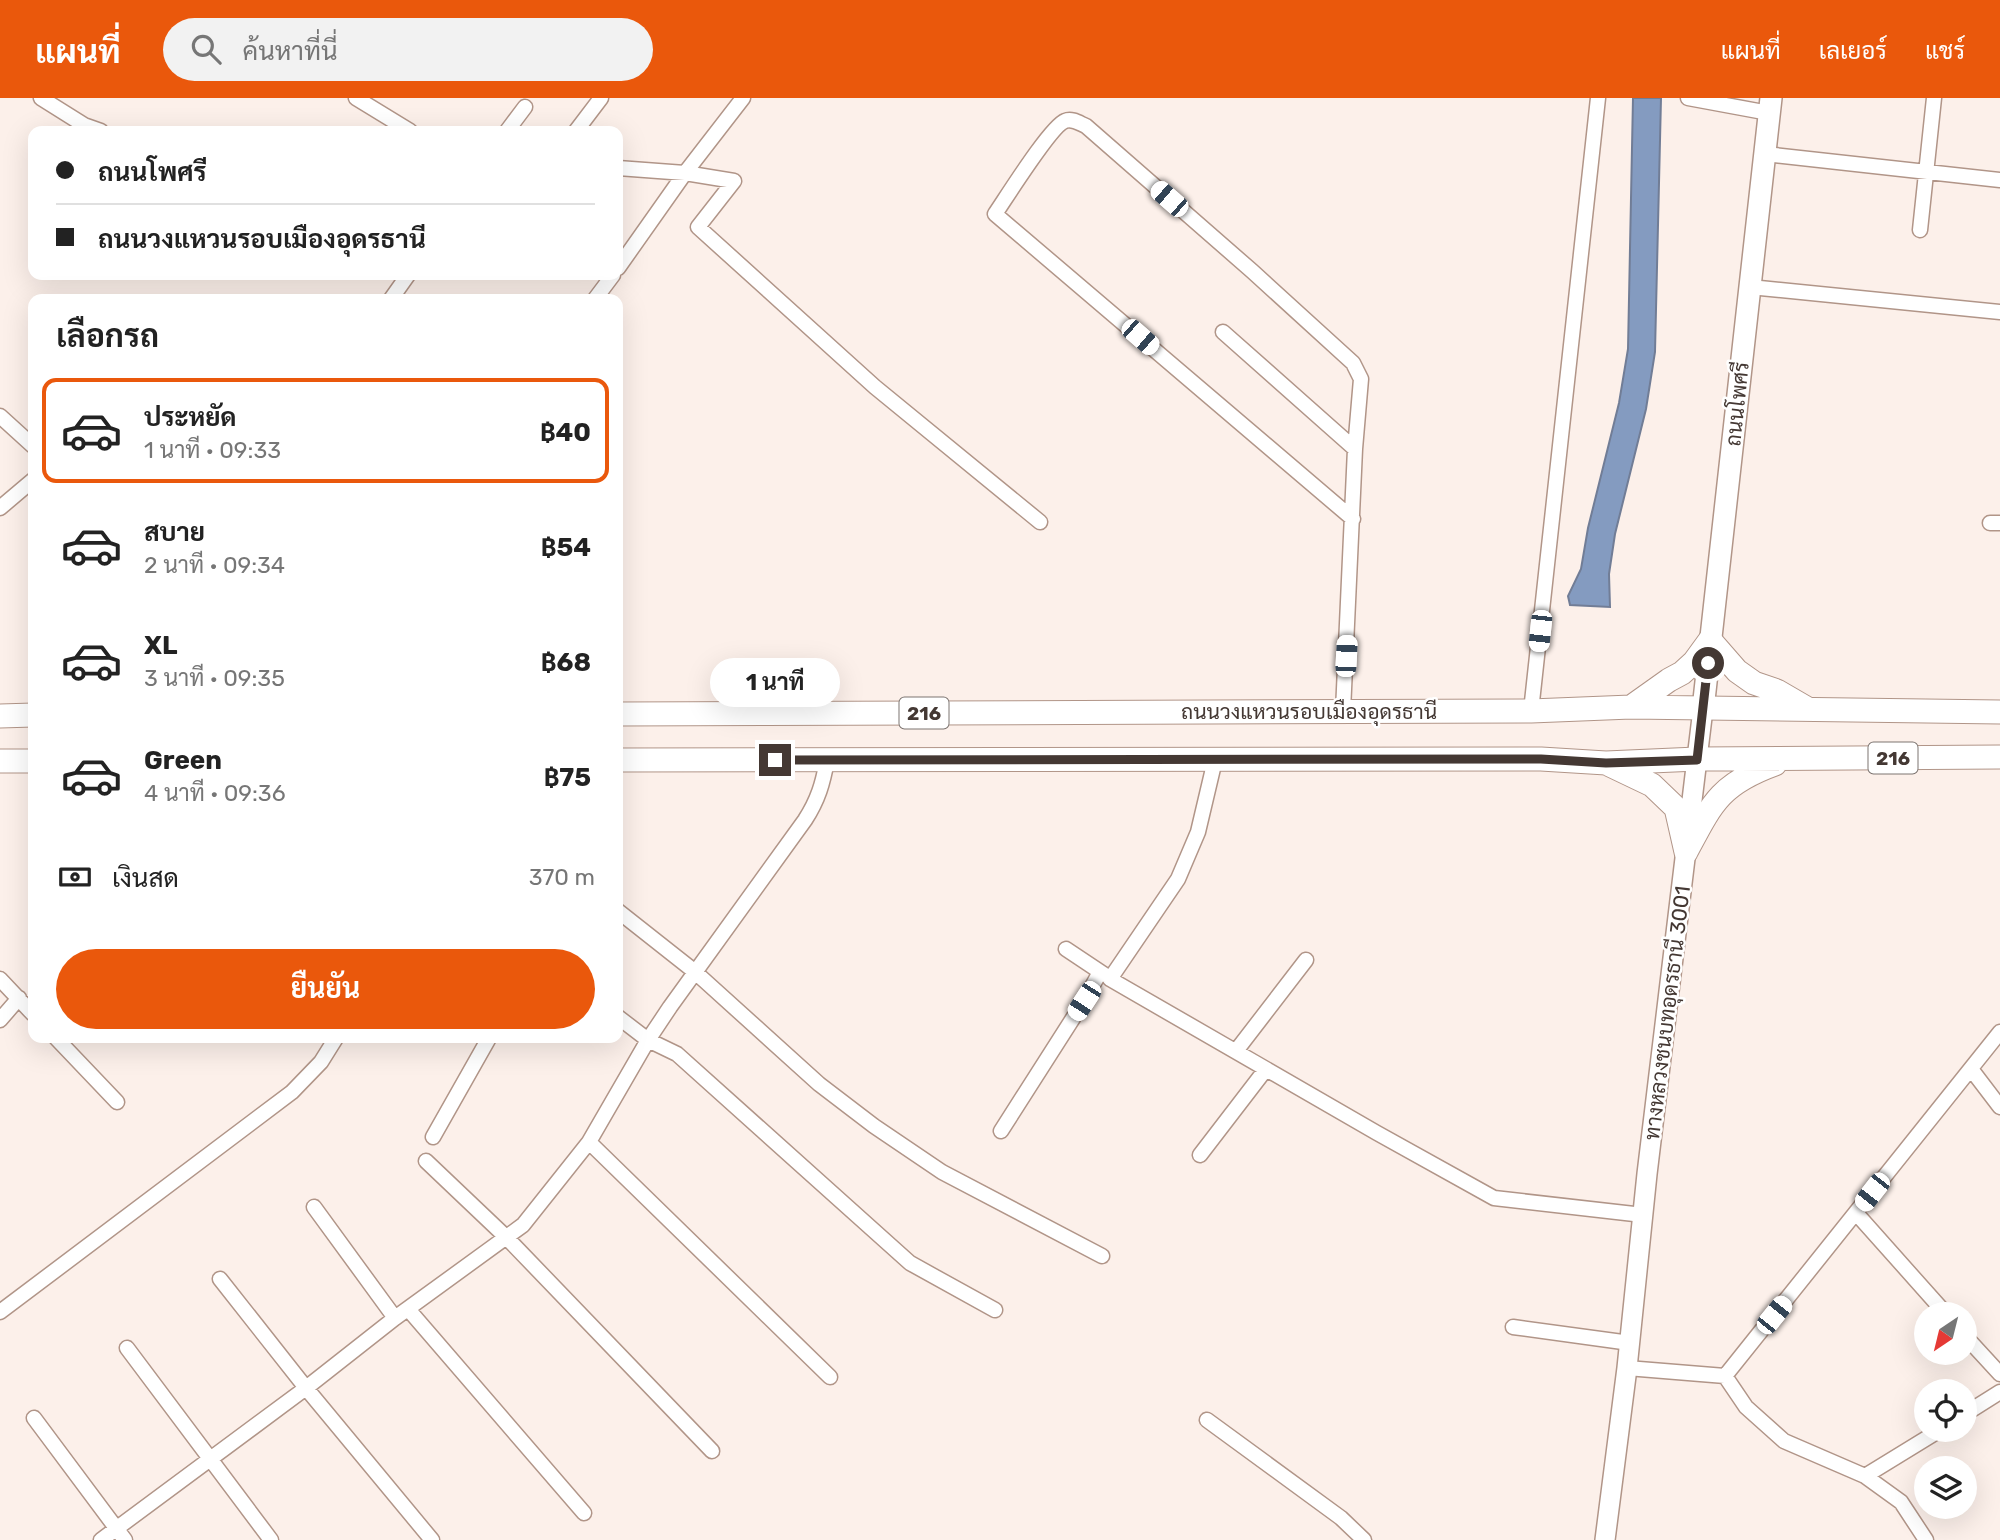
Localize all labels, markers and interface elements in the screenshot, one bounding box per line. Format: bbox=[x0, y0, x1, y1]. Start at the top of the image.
search box bbox=[163, 18, 653, 81]
icon: search bbox=[187, 30, 225, 68]
text: แผนที่ bbox=[35, 32, 121, 71]
text: ค้นหาที่นี่ bbox=[243, 36, 338, 67]
text: แผนที่ bbox=[1721, 37, 1781, 65]
text: เลเยอร์ bbox=[1819, 37, 1887, 65]
text: แชร์ bbox=[1925, 37, 1965, 65]
text: ถนนโพศรี bbox=[98, 157, 206, 188]
car bbox=[1147, 177, 1192, 221]
text: ถนนวงแหวนรอบเมืองอุดรธานี bbox=[98, 224, 426, 255]
car bbox=[1118, 315, 1163, 359]
text: เลือกรถ bbox=[56, 317, 159, 355]
street label: ถนนโพศรี bbox=[1720, 361, 1754, 447]
icon: car bbox=[60, 399, 123, 462]
text: ประหยัด bbox=[144, 402, 237, 433]
text: ฿40 bbox=[540, 417, 591, 448]
text: 1 นาที · 09:33 bbox=[144, 436, 281, 464]
icon: car bbox=[60, 514, 123, 577]
text: สบาย bbox=[144, 517, 205, 548]
text: ฿54 bbox=[541, 532, 591, 563]
text: 2 นาที · 09:34 bbox=[144, 551, 285, 579]
car bbox=[1528, 609, 1553, 653]
icon: car bbox=[60, 629, 123, 692]
text: XL bbox=[144, 630, 177, 661]
car bbox=[1335, 634, 1358, 678]
text: ฿68 bbox=[541, 647, 591, 678]
route start bbox=[1692, 647, 1724, 679]
callout: 1 นาที bbox=[710, 658, 840, 708]
text: 3 นาที · 09:35 bbox=[144, 664, 285, 692]
text: 1 นาที bbox=[746, 668, 804, 696]
road number: 216 bbox=[900, 698, 948, 728]
street label: ถนนวงแหวนรอบเมืองอุดรธานี bbox=[1181, 698, 1437, 726]
road number: 216 bbox=[1868, 743, 1918, 774]
icon: car bbox=[60, 744, 123, 807]
route end bbox=[759, 744, 791, 776]
text: Green bbox=[144, 745, 222, 776]
text: ฿75 bbox=[544, 762, 591, 793]
text: 4 นาที · 09:36 bbox=[144, 779, 286, 807]
icon: cash bbox=[56, 858, 94, 896]
text: เงินสด bbox=[112, 863, 179, 894]
text: 370 m bbox=[529, 863, 595, 891]
street label: ทางหลวงชนบทอุดรธานี 3001 bbox=[1639, 884, 1697, 1142]
button: ยืนยัน bbox=[56, 949, 595, 1029]
car bbox=[1064, 978, 1105, 1024]
car bbox=[1851, 1169, 1894, 1215]
car bbox=[1753, 1292, 1796, 1338]
north arrow bbox=[1914, 1302, 1978, 1365]
map controls bbox=[1914, 1302, 1977, 1519]
button: locate bbox=[1914, 1379, 1977, 1442]
button: layers bbox=[1914, 1456, 1977, 1519]

